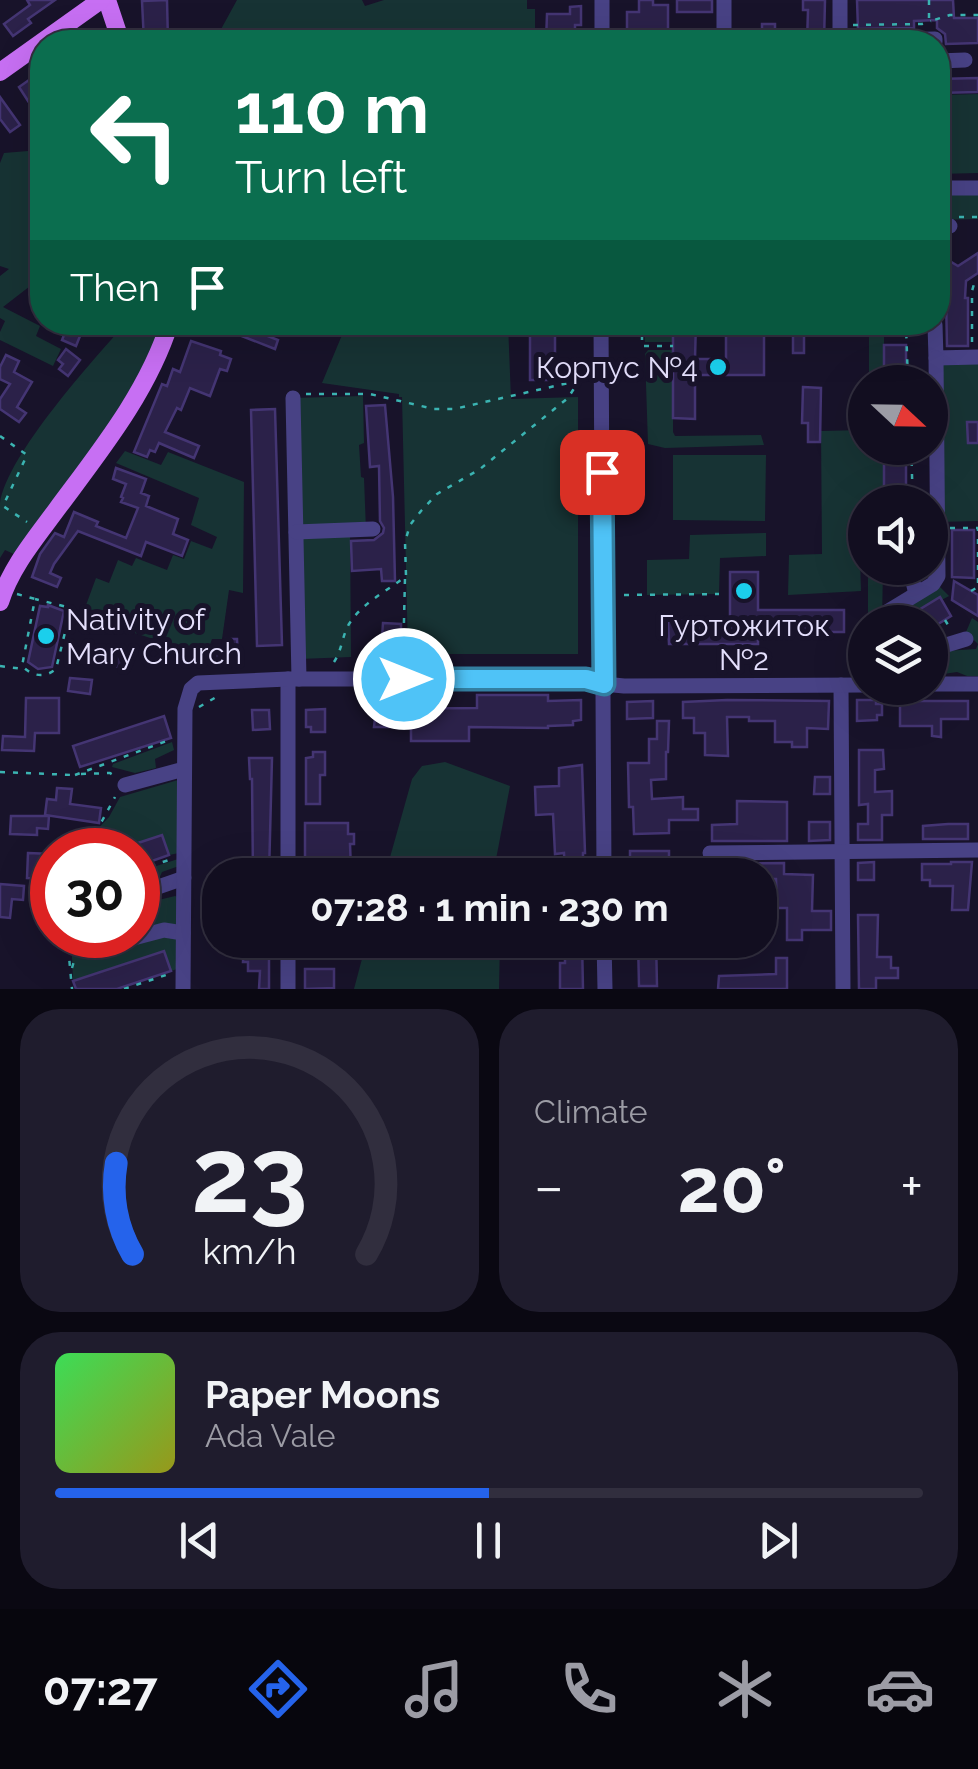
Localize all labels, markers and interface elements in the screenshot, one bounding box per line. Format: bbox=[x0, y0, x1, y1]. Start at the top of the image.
text: 110 m bbox=[235, 67, 429, 149]
icon: left bbox=[70, 70, 200, 200]
text: Turn left bbox=[235, 151, 407, 204]
icon: arrive bbox=[180, 260, 235, 315]
text: Then bbox=[70, 265, 160, 310]
place label: Корпус №4 bbox=[536, 350, 698, 385]
marker: Корпус №4 bbox=[707, 356, 729, 378]
north arrow bbox=[848, 365, 948, 465]
map controls bbox=[848, 365, 948, 705]
pin bbox=[560, 430, 645, 515]
icon: arrive bbox=[575, 445, 630, 500]
button: sound bbox=[848, 485, 948, 585]
marker: Гуртожиток №2 bbox=[733, 580, 755, 602]
place label: Nativity of Mary Church bbox=[66, 602, 242, 671]
button: layers bbox=[848, 605, 948, 705]
place label: Гуртожиток №2 bbox=[658, 608, 830, 677]
marker: Nativity of Mary Church bbox=[35, 625, 57, 647]
position arrow bbox=[352, 627, 456, 731]
speed limit sign: 30 bbox=[30, 828, 160, 958]
text: 07:28 · 1 min · 230 m bbox=[310, 885, 669, 930]
text: Climate bbox=[534, 1093, 648, 1130]
text: 23 bbox=[191, 1114, 308, 1236]
text: 20° bbox=[678, 1141, 786, 1230]
text: − bbox=[534, 1154, 564, 1219]
text: + bbox=[900, 1154, 923, 1219]
text: km/h bbox=[202, 1230, 297, 1272]
text: Paper Moons bbox=[205, 1372, 440, 1417]
text: Ada Vale bbox=[205, 1417, 336, 1454]
icon: previous bbox=[172, 1513, 227, 1568]
icon: pause bbox=[461, 1513, 516, 1568]
icon: next bbox=[751, 1513, 806, 1568]
icon: directions bbox=[243, 1654, 313, 1724]
icon: music bbox=[399, 1654, 469, 1724]
icon: phone bbox=[554, 1654, 624, 1724]
icon: climate bbox=[710, 1654, 780, 1724]
icon: car bbox=[865, 1654, 935, 1724]
text: 07:27 bbox=[43, 1663, 157, 1716]

